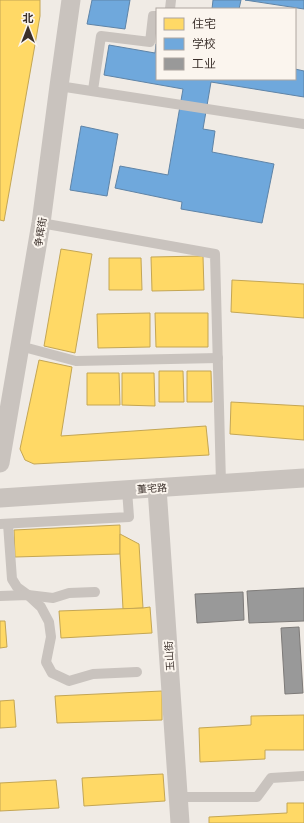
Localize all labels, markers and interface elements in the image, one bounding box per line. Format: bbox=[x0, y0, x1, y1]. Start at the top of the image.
north arrow bbox=[8, 8, 48, 48]
legend bbox=[156, 8, 296, 80]
text: 北 bbox=[23, 12, 34, 24]
text: 住宅 bbox=[192, 17, 216, 31]
text: 学校 bbox=[192, 37, 216, 51]
text: 工业 bbox=[192, 57, 216, 71]
street label: 争辉街 bbox=[33, 216, 48, 248]
street label: 董宅路 bbox=[137, 482, 167, 495]
street label: 玉山街 bbox=[163, 641, 176, 671]

